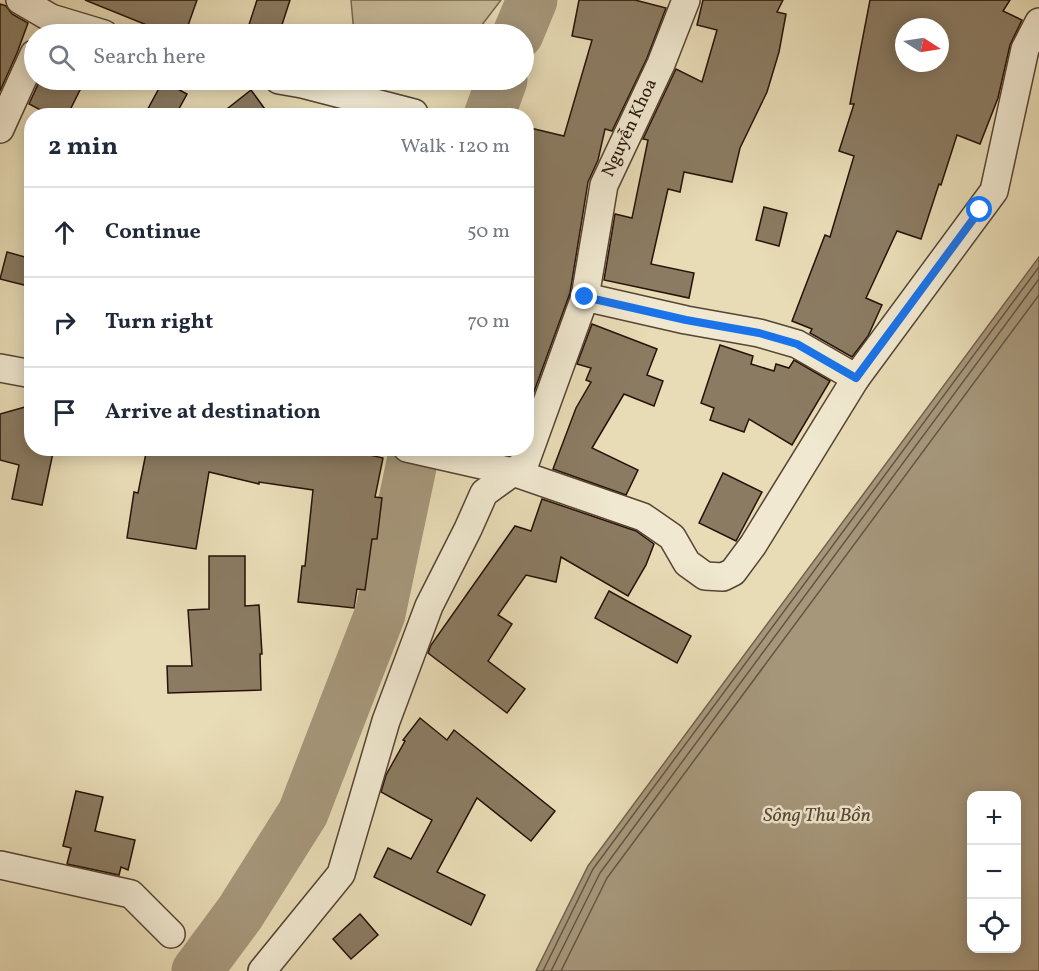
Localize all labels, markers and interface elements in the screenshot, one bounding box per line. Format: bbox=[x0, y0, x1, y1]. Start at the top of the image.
north arrow bbox=[895, 18, 949, 72]
search box bbox=[24, 24, 534, 90]
icon: search bbox=[45, 41, 78, 74]
text: Search here bbox=[93, 42, 206, 73]
street label: Nguyễn Khoa bbox=[596, 75, 664, 181]
text: 2 min bbox=[48, 129, 118, 165]
text: Walk · 120 m bbox=[401, 133, 510, 161]
route start bbox=[966, 196, 992, 222]
icon: ahead bbox=[48, 216, 81, 249]
text: Continue bbox=[105, 217, 201, 248]
text: 50 m bbox=[467, 218, 510, 246]
route end bbox=[571, 283, 597, 309]
icon: right bbox=[48, 306, 81, 339]
text: Turn right bbox=[105, 307, 213, 338]
text: 70 m bbox=[467, 308, 510, 336]
icon: arrive bbox=[48, 396, 81, 429]
text: Arrive at destination bbox=[105, 397, 321, 428]
map controls bbox=[967, 791, 1021, 953]
button: + bbox=[967, 791, 1021, 845]
water label: Sông Thu Bồn bbox=[763, 802, 871, 830]
button: − bbox=[967, 845, 1021, 899]
button: locate bbox=[967, 899, 1021, 953]

